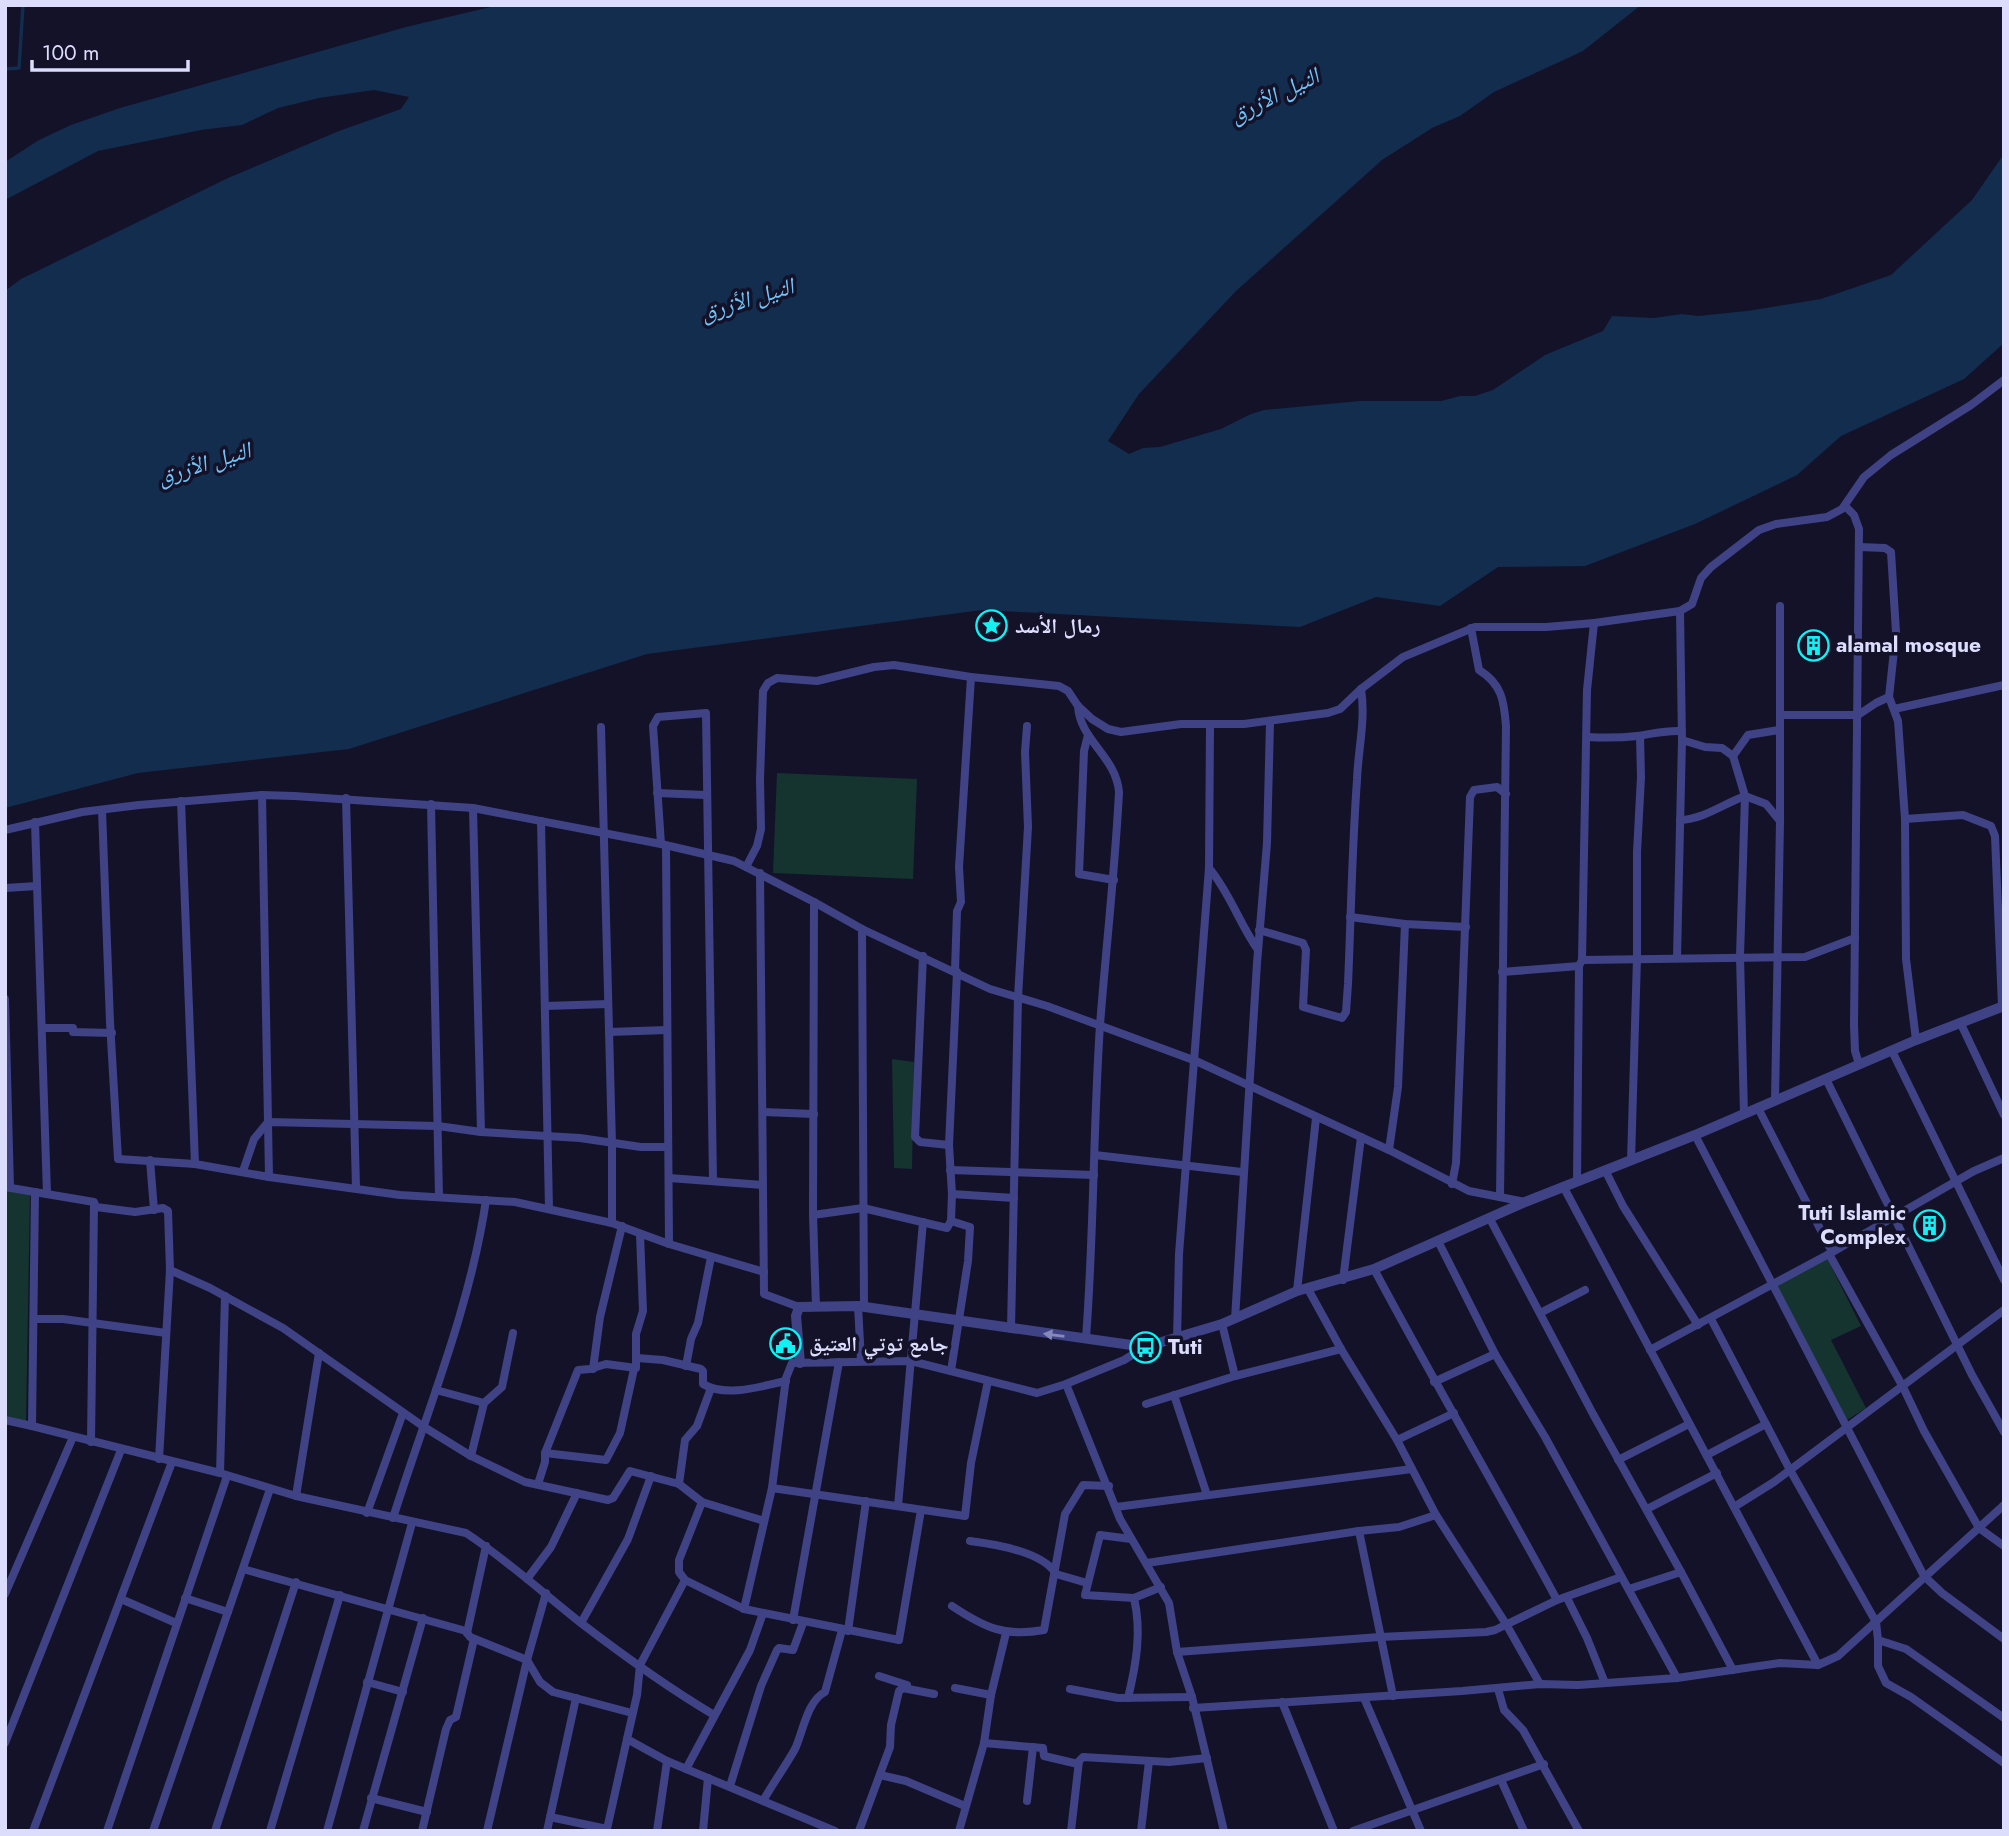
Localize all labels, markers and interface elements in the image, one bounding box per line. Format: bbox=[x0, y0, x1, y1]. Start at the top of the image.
scale bar bbox=[32, 28, 187, 72]
text: 100 m bbox=[42, 38, 99, 68]
water label: النيل الأزرق bbox=[1223, 58, 1327, 131]
water label: النيل الأزرق bbox=[696, 268, 800, 329]
water label: النيل الأزرق bbox=[153, 432, 257, 493]
place icon: رمال الأسد bbox=[975, 609, 1009, 643]
place label: رمال الأسد bbox=[1015, 611, 1100, 641]
building icon: alamal mosque bbox=[1796, 628, 1830, 662]
place label: alamal mosque bbox=[1836, 630, 1981, 660]
place label: Tuti Islamic Complex bbox=[1798, 1198, 1907, 1252]
building icon: Tuti Islamic Complex bbox=[1912, 1208, 1946, 1242]
public building icon: جامع توتي العتيق bbox=[769, 1327, 803, 1361]
place label: جامع توتي العتيق bbox=[809, 1329, 949, 1360]
one-way arrow bbox=[1043, 1329, 1065, 1340]
bus stop icon: Tuti bbox=[1128, 1330, 1162, 1364]
place label: Tuti bbox=[1168, 1332, 1203, 1362]

